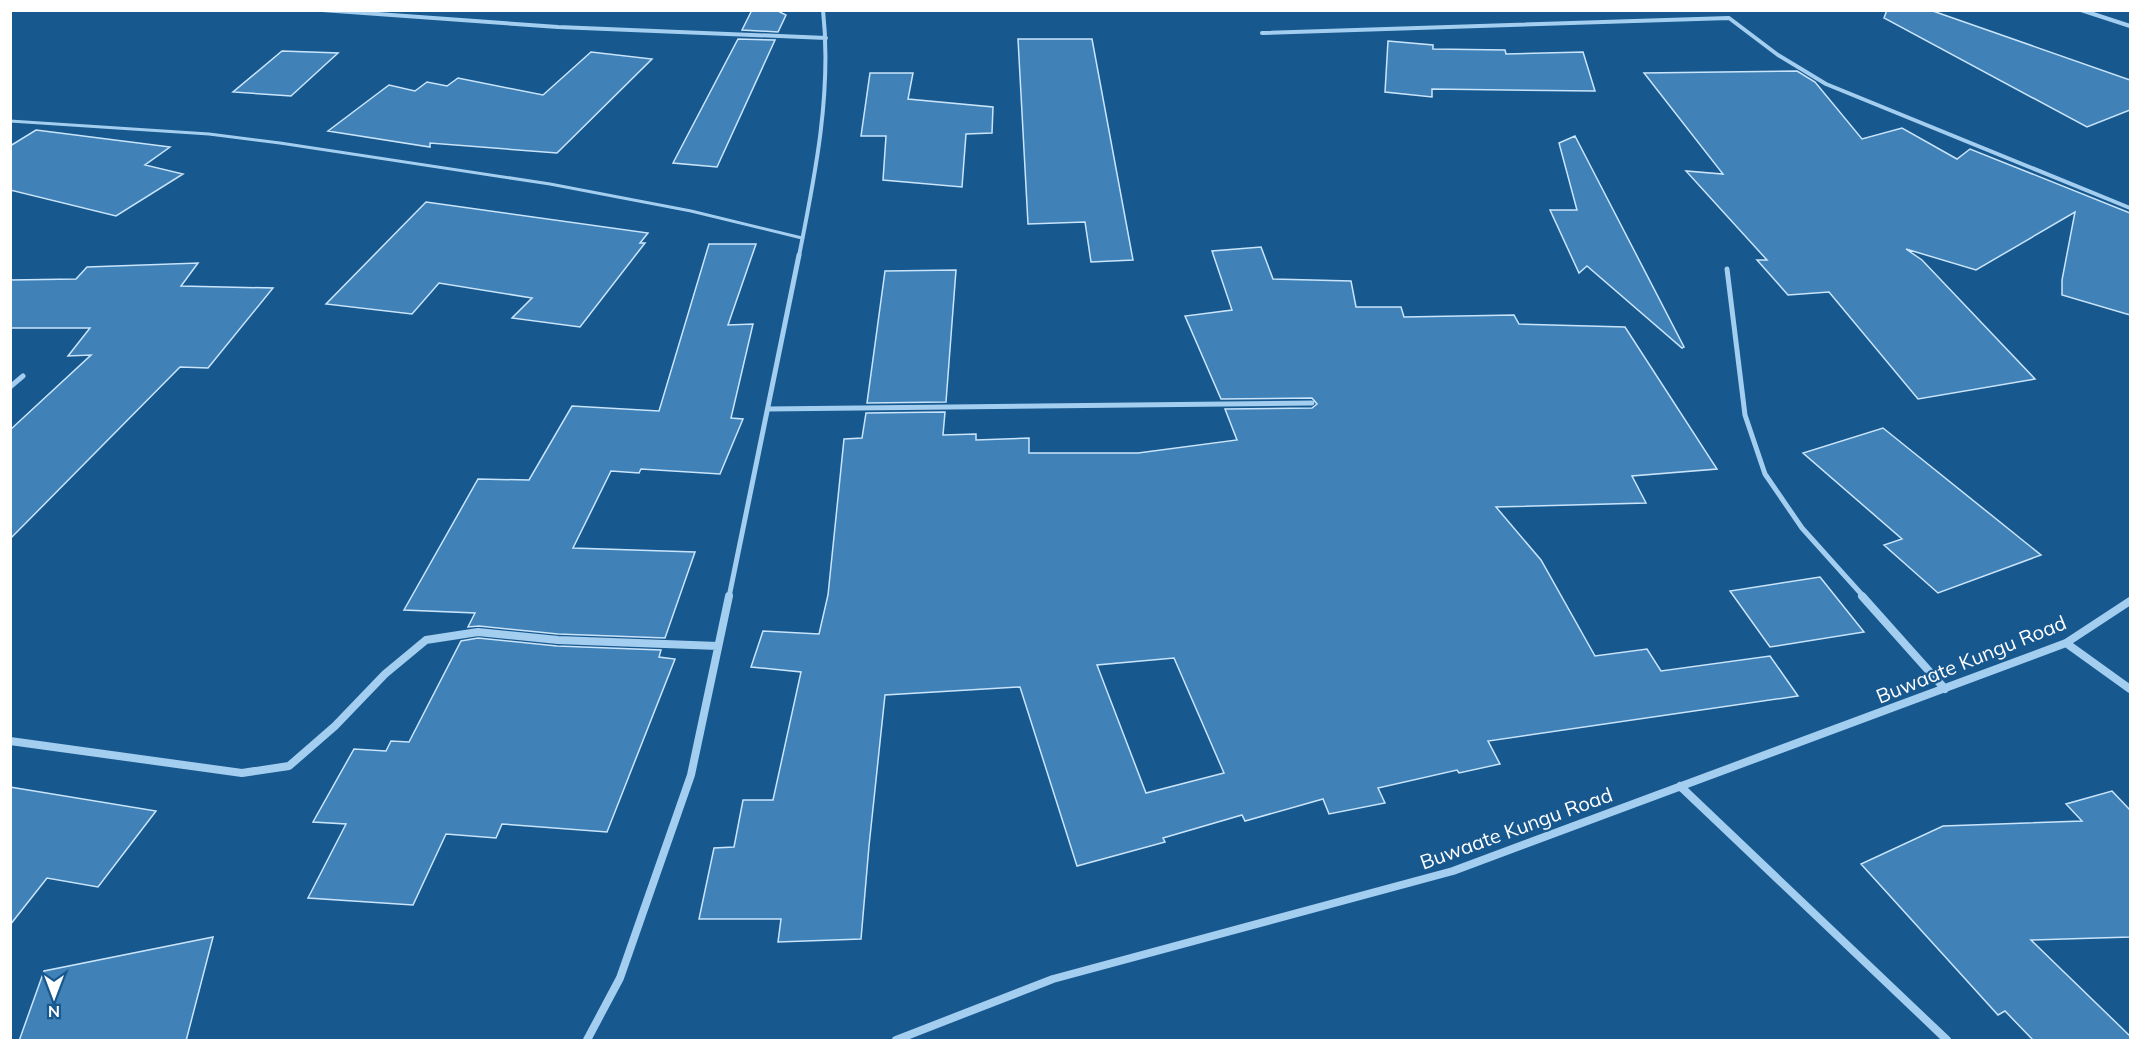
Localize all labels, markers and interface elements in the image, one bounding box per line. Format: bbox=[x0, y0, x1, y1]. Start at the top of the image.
street label: Buwaate Kungu Road bbox=[1872, 609, 2070, 709]
street label: Buwaate Kungu Road bbox=[1416, 782, 1616, 874]
north arrow bbox=[24, 967, 84, 1027]
text: N bbox=[48, 1002, 60, 1022]

